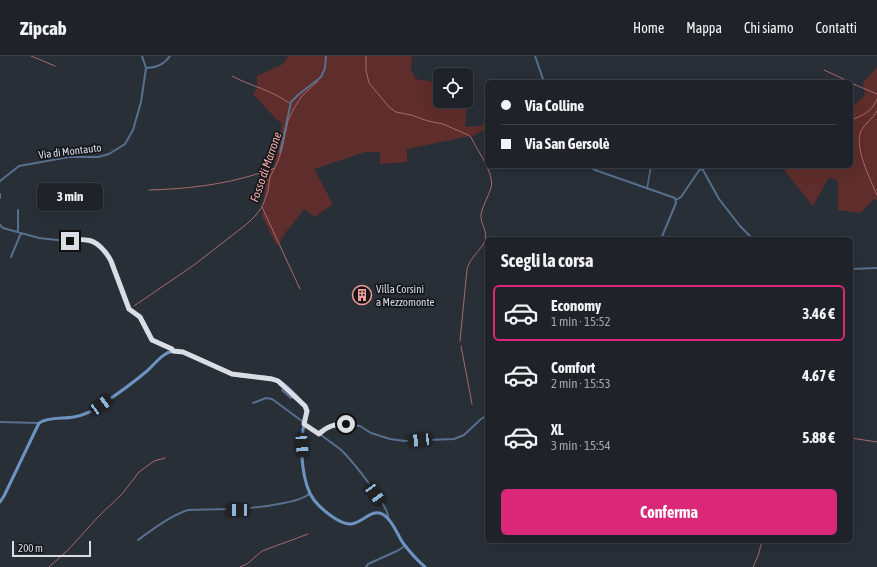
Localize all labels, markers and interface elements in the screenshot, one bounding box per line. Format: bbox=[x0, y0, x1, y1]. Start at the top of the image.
text: Zipcab bbox=[20, 17, 67, 39]
text: Home bbox=[633, 20, 664, 36]
text: Mappa bbox=[686, 20, 722, 36]
text: Chi siamo bbox=[744, 20, 794, 36]
text: Contatti bbox=[816, 20, 857, 36]
map controls bbox=[433, 68, 473, 108]
button: locate bbox=[433, 68, 473, 108]
text: Via Colline bbox=[525, 97, 584, 114]
water label: Fosso di Marrone bbox=[247, 130, 285, 204]
text: Via San Gersolè bbox=[525, 135, 610, 152]
street label: Via di Montauto bbox=[38, 141, 102, 161]
callout: 3 min bbox=[37, 183, 103, 211]
text: 3 min bbox=[57, 189, 83, 204]
route end bbox=[61, 232, 79, 250]
text: Scegli la corsa bbox=[501, 250, 593, 271]
place label: Villa Corsini a Mezzomonte bbox=[376, 283, 434, 308]
building icon: Villa Corsini a Mezzomonte bbox=[351, 284, 373, 306]
icon: car bbox=[503, 295, 539, 331]
text: Economy bbox=[551, 297, 601, 314]
text: 3.46 € bbox=[802, 305, 835, 322]
text: 1 min · 15:52 bbox=[551, 314, 611, 329]
icon: car bbox=[503, 357, 539, 393]
text: Comfort bbox=[551, 359, 595, 376]
text: 4.67 € bbox=[802, 367, 835, 384]
text: 2 min · 15:53 bbox=[551, 376, 611, 391]
car bbox=[88, 393, 114, 417]
route start bbox=[337, 415, 355, 433]
icon: car bbox=[503, 419, 539, 455]
text: XL bbox=[551, 421, 564, 438]
text: 5.88 € bbox=[802, 429, 835, 446]
car bbox=[295, 433, 309, 457]
car bbox=[407, 433, 433, 447]
text: 3 min · 15:54 bbox=[551, 438, 611, 453]
car bbox=[363, 481, 387, 507]
button: Conferma bbox=[501, 489, 837, 535]
car bbox=[226, 504, 250, 516]
scale bar bbox=[12, 539, 91, 558]
text: 200 m bbox=[18, 542, 43, 554]

